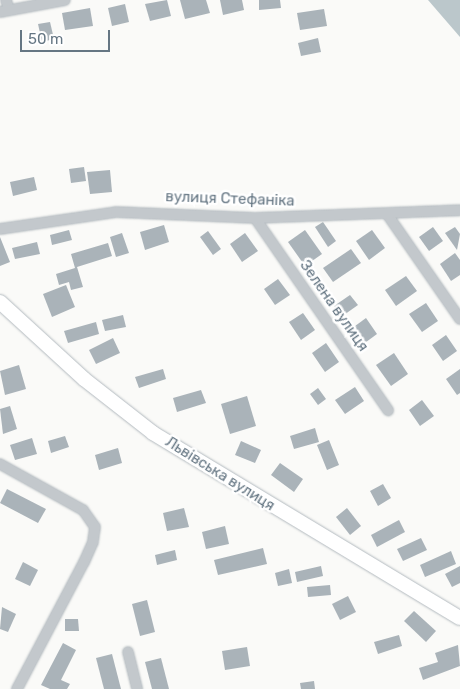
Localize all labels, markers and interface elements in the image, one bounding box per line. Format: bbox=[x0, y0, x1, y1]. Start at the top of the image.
scale bar bbox=[22, 20, 112, 52]
text: 50 m bbox=[28, 30, 63, 48]
street label: вулиця Стефаніка bbox=[165, 188, 295, 210]
street label: Зелена вулиця bbox=[296, 257, 372, 355]
street label: Львівська вулиця bbox=[162, 433, 278, 515]

